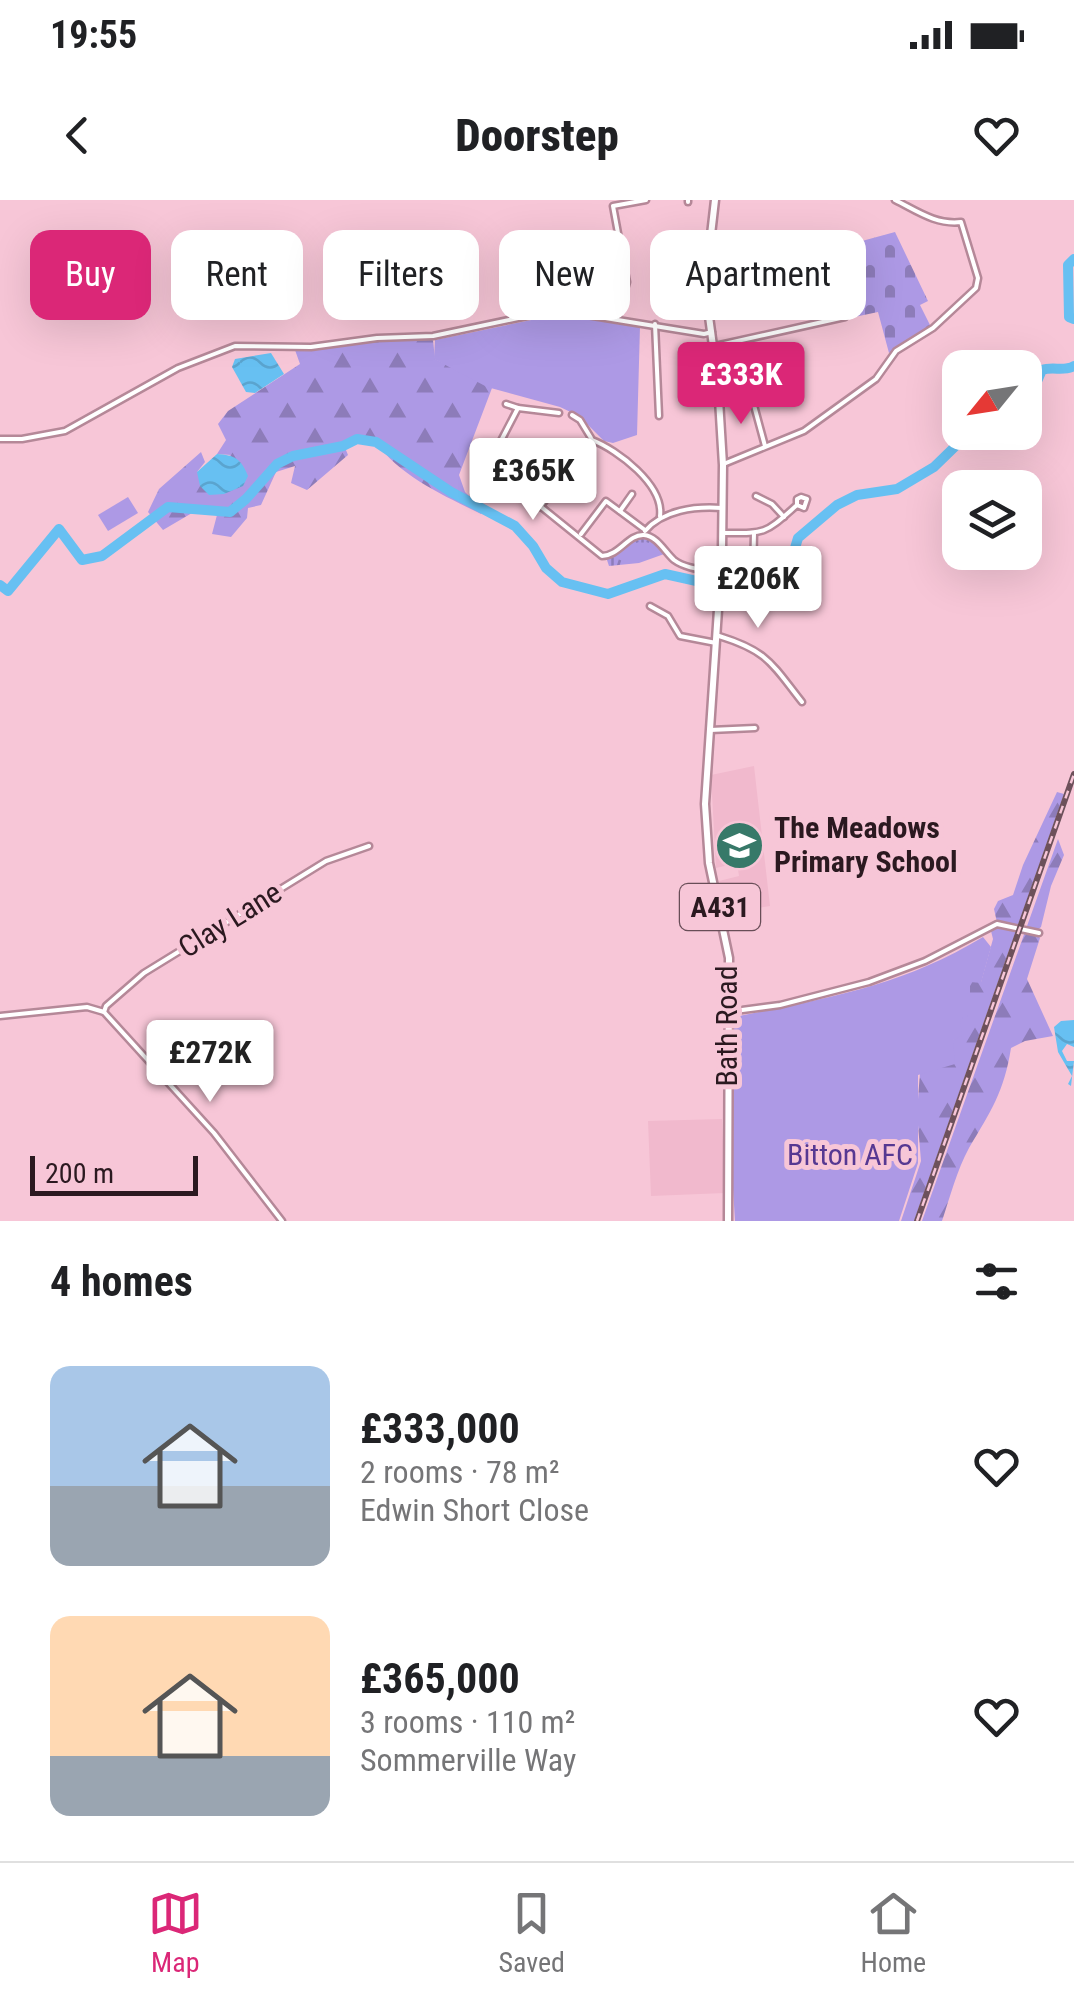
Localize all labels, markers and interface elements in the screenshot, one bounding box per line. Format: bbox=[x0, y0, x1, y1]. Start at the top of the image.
text: 19:55 bbox=[50, 13, 137, 57]
icon: back bbox=[50, 108, 105, 163]
icon: heart bbox=[969, 108, 1024, 163]
text: Doorstep bbox=[455, 109, 619, 162]
chip: Buy bbox=[30, 230, 151, 320]
chip: Rent bbox=[171, 230, 303, 320]
chip: Filters bbox=[323, 230, 479, 320]
chip: New bbox=[499, 230, 630, 320]
chip: Apartment bbox=[650, 230, 866, 320]
pin: £333K bbox=[671, 342, 811, 427]
north arrow bbox=[942, 350, 1042, 450]
map controls bbox=[942, 350, 1042, 570]
text: £333K bbox=[700, 355, 782, 393]
pin: £365K bbox=[463, 438, 603, 523]
text: £365K bbox=[492, 451, 574, 489]
button: layers bbox=[942, 470, 1042, 570]
pin: £206K bbox=[688, 546, 828, 631]
text: £206K bbox=[717, 559, 799, 597]
place label: The Meadows Primary School bbox=[774, 810, 958, 879]
school or university icon: The Meadows Primary School bbox=[713, 819, 765, 871]
street label: Clay Lane bbox=[172, 874, 288, 965]
road number: A431 bbox=[680, 884, 760, 930]
street label: Bath Road bbox=[709, 965, 744, 1087]
pin: £272K bbox=[140, 1020, 280, 1105]
text: £272K bbox=[169, 1033, 251, 1071]
park label: Bitton AFC bbox=[787, 1137, 913, 1172]
scale bar bbox=[30, 1151, 198, 1196]
text: 200 m bbox=[45, 1157, 114, 1190]
icon: filters bbox=[969, 1254, 1024, 1309]
text: 4 homes bbox=[50, 1257, 193, 1306]
text: £333,000 bbox=[360, 1404, 520, 1453]
icon: home bbox=[130, 1406, 250, 1526]
icon: heart bbox=[969, 1439, 1024, 1494]
text: 2 rooms · 78 m² bbox=[360, 1453, 559, 1491]
text: Edwin Short Close bbox=[360, 1491, 589, 1529]
text: £365,000 bbox=[360, 1654, 520, 1703]
icon: home bbox=[130, 1656, 250, 1776]
icon: heart bbox=[969, 1689, 1024, 1744]
text: 3 rooms · 110 m² bbox=[360, 1703, 575, 1741]
text: Sommerville Way bbox=[360, 1741, 576, 1779]
tab: Map bbox=[148, 1886, 203, 1979]
tab: Saved bbox=[498, 1886, 565, 1979]
tab: Home bbox=[861, 1886, 926, 1979]

